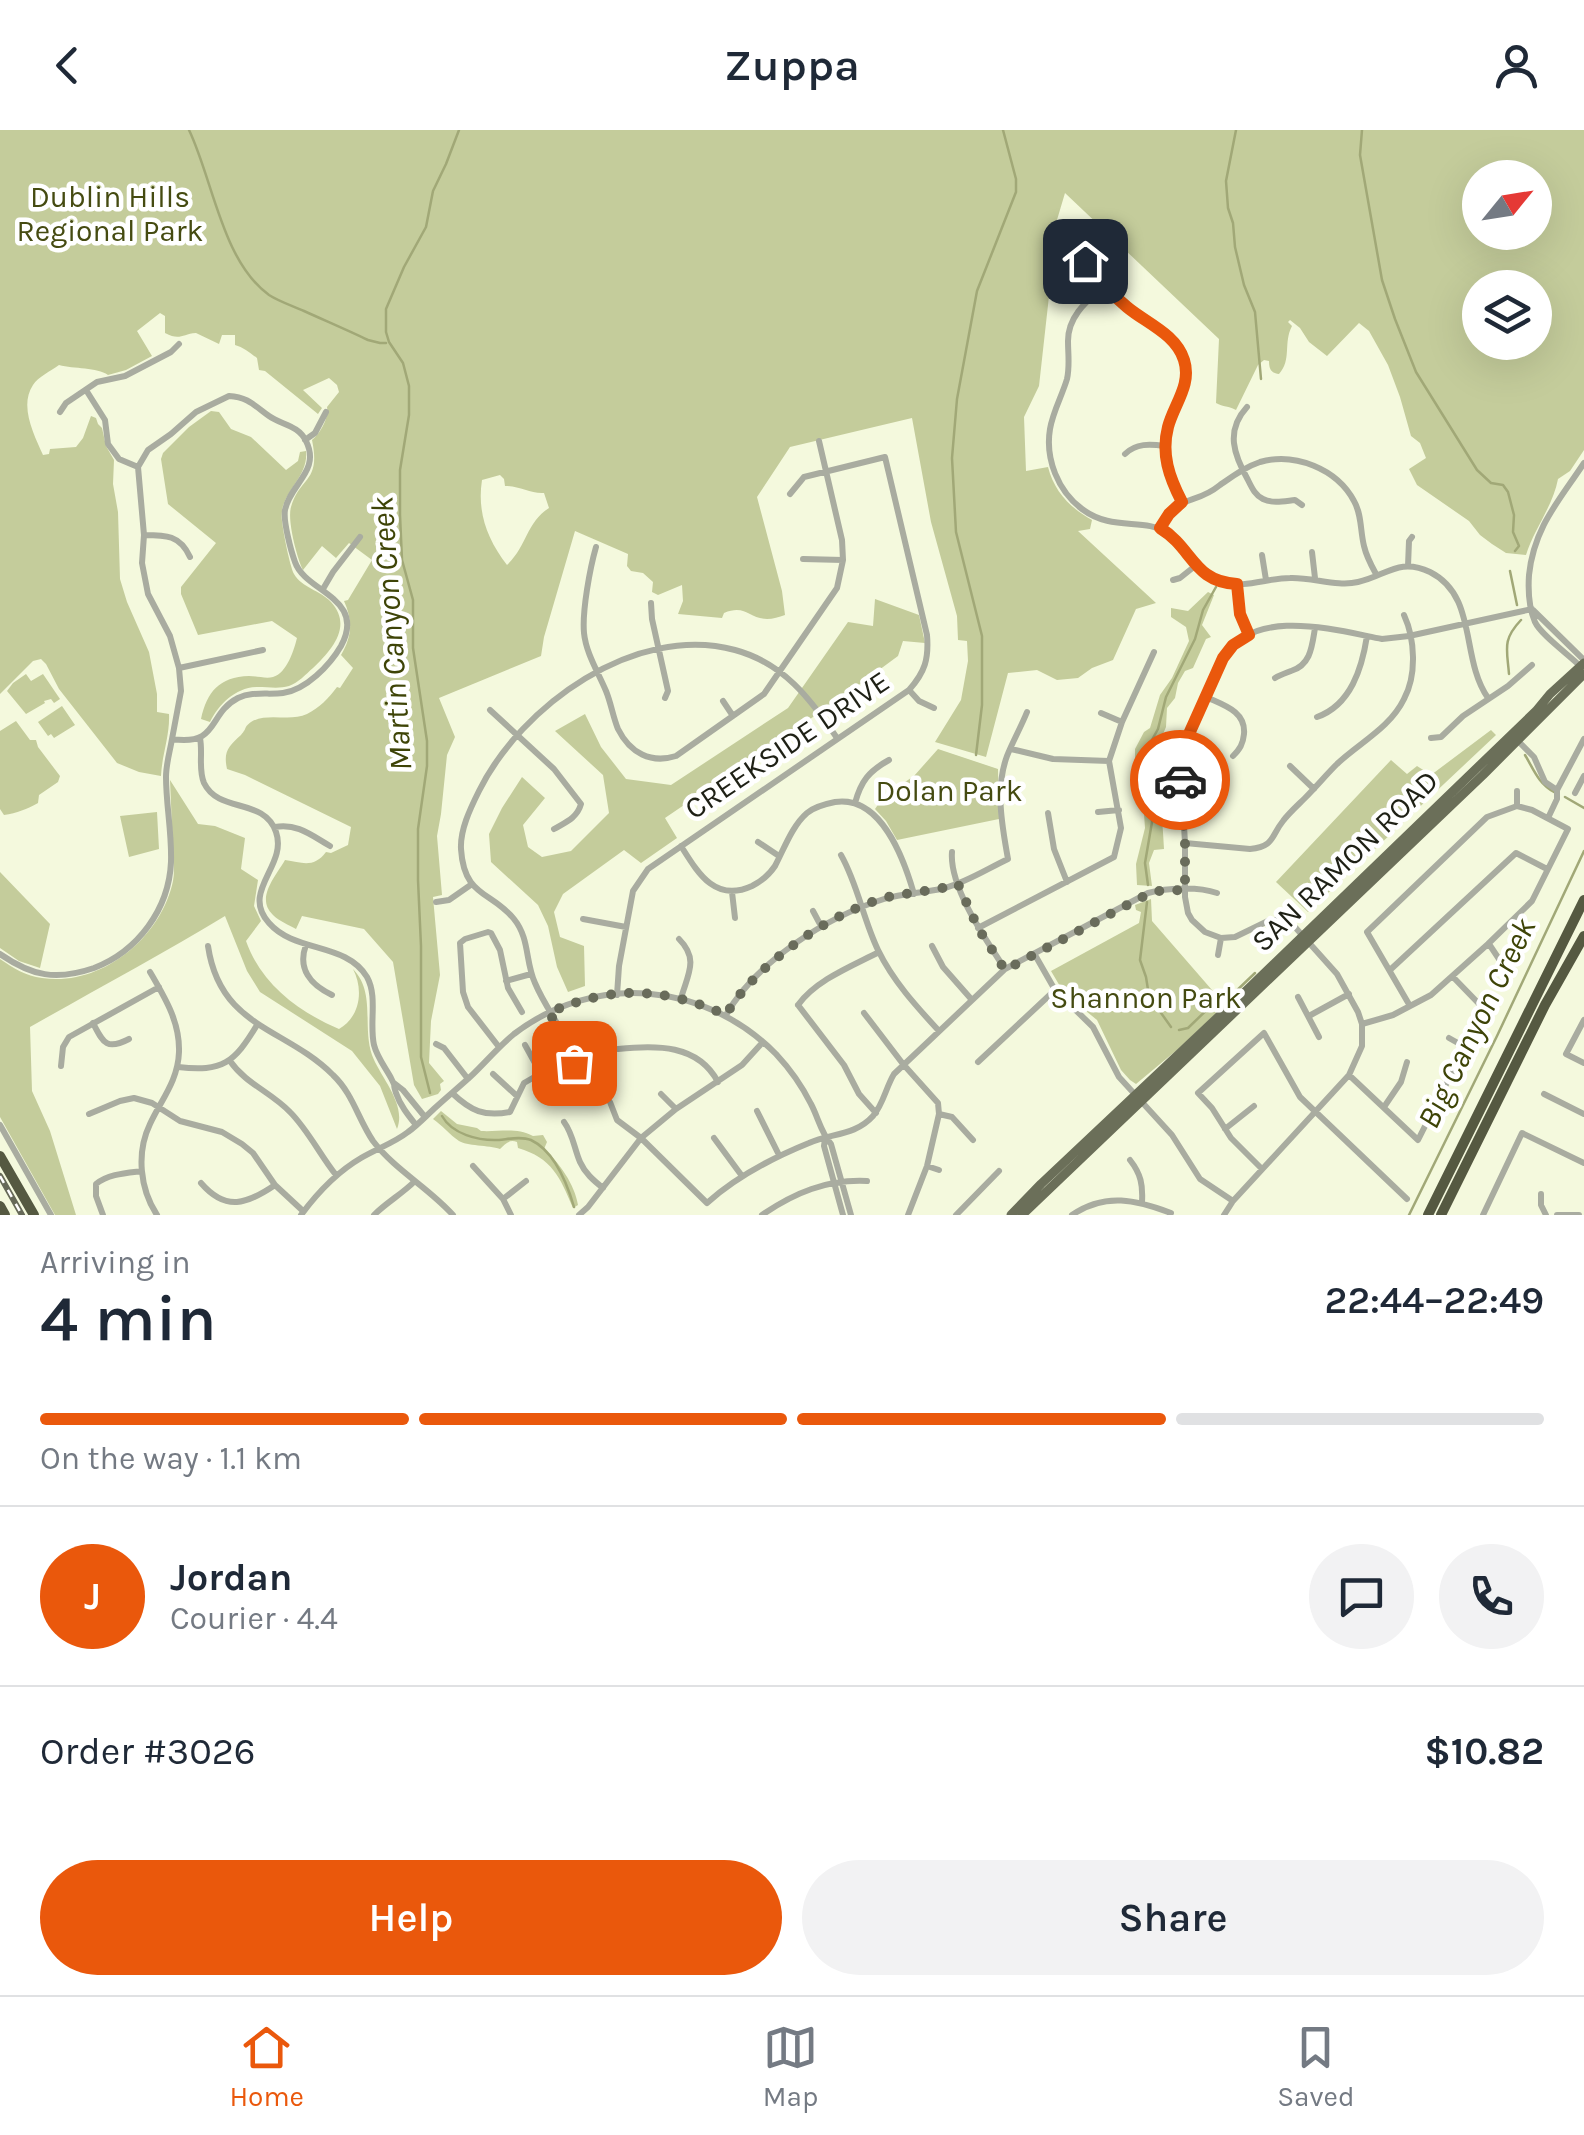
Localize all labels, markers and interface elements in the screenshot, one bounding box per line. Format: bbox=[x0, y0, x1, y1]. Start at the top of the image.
icon: back bbox=[40, 38, 95, 93]
icon: person bbox=[1489, 38, 1544, 93]
text: Zuppa bbox=[724, 39, 860, 91]
north arrow bbox=[1462, 160, 1552, 250]
map controls bbox=[1462, 160, 1552, 360]
park label: Dublin Hills Regional Park bbox=[16, 179, 204, 249]
pin bbox=[1043, 219, 1128, 304]
icon: home bbox=[1058, 234, 1113, 289]
button: layers bbox=[1462, 270, 1552, 360]
water label: Martin Canyon Creek bbox=[363, 495, 420, 772]
street label: CREEKSIDE DRIVE bbox=[678, 663, 896, 827]
courier bbox=[1130, 730, 1230, 830]
icon: car bbox=[1153, 753, 1208, 808]
street label: SAN RAMON ROAD bbox=[1244, 763, 1446, 959]
park label: Dolan Park bbox=[875, 773, 1023, 809]
water label: Big Canyon Creek bbox=[1410, 911, 1544, 1134]
park label: Shannon Park bbox=[1050, 980, 1242, 1016]
pin bbox=[532, 1021, 617, 1106]
icon: bag bbox=[547, 1036, 602, 1091]
text: Arriving in bbox=[40, 1244, 191, 1281]
text: 22:44–22:49 bbox=[1324, 1278, 1544, 1323]
text: 4 min bbox=[40, 1280, 217, 1356]
text: On the way · 1.1 km bbox=[40, 1440, 302, 1477]
button: chat bbox=[1309, 1544, 1414, 1649]
button: phone bbox=[1439, 1544, 1544, 1649]
text: Jordan bbox=[170, 1555, 293, 1600]
text: J bbox=[84, 1574, 101, 1619]
text: Courier · 4.4 bbox=[170, 1600, 338, 1637]
text: Order #3026 bbox=[40, 1729, 256, 1774]
text: $10.82 bbox=[1425, 1729, 1544, 1774]
button: Help bbox=[40, 1860, 782, 1975]
button: Share bbox=[802, 1860, 1544, 1975]
tab: Home bbox=[229, 2020, 304, 2113]
tab: Map bbox=[763, 2020, 818, 2113]
tab: Saved bbox=[1277, 2020, 1355, 2113]

